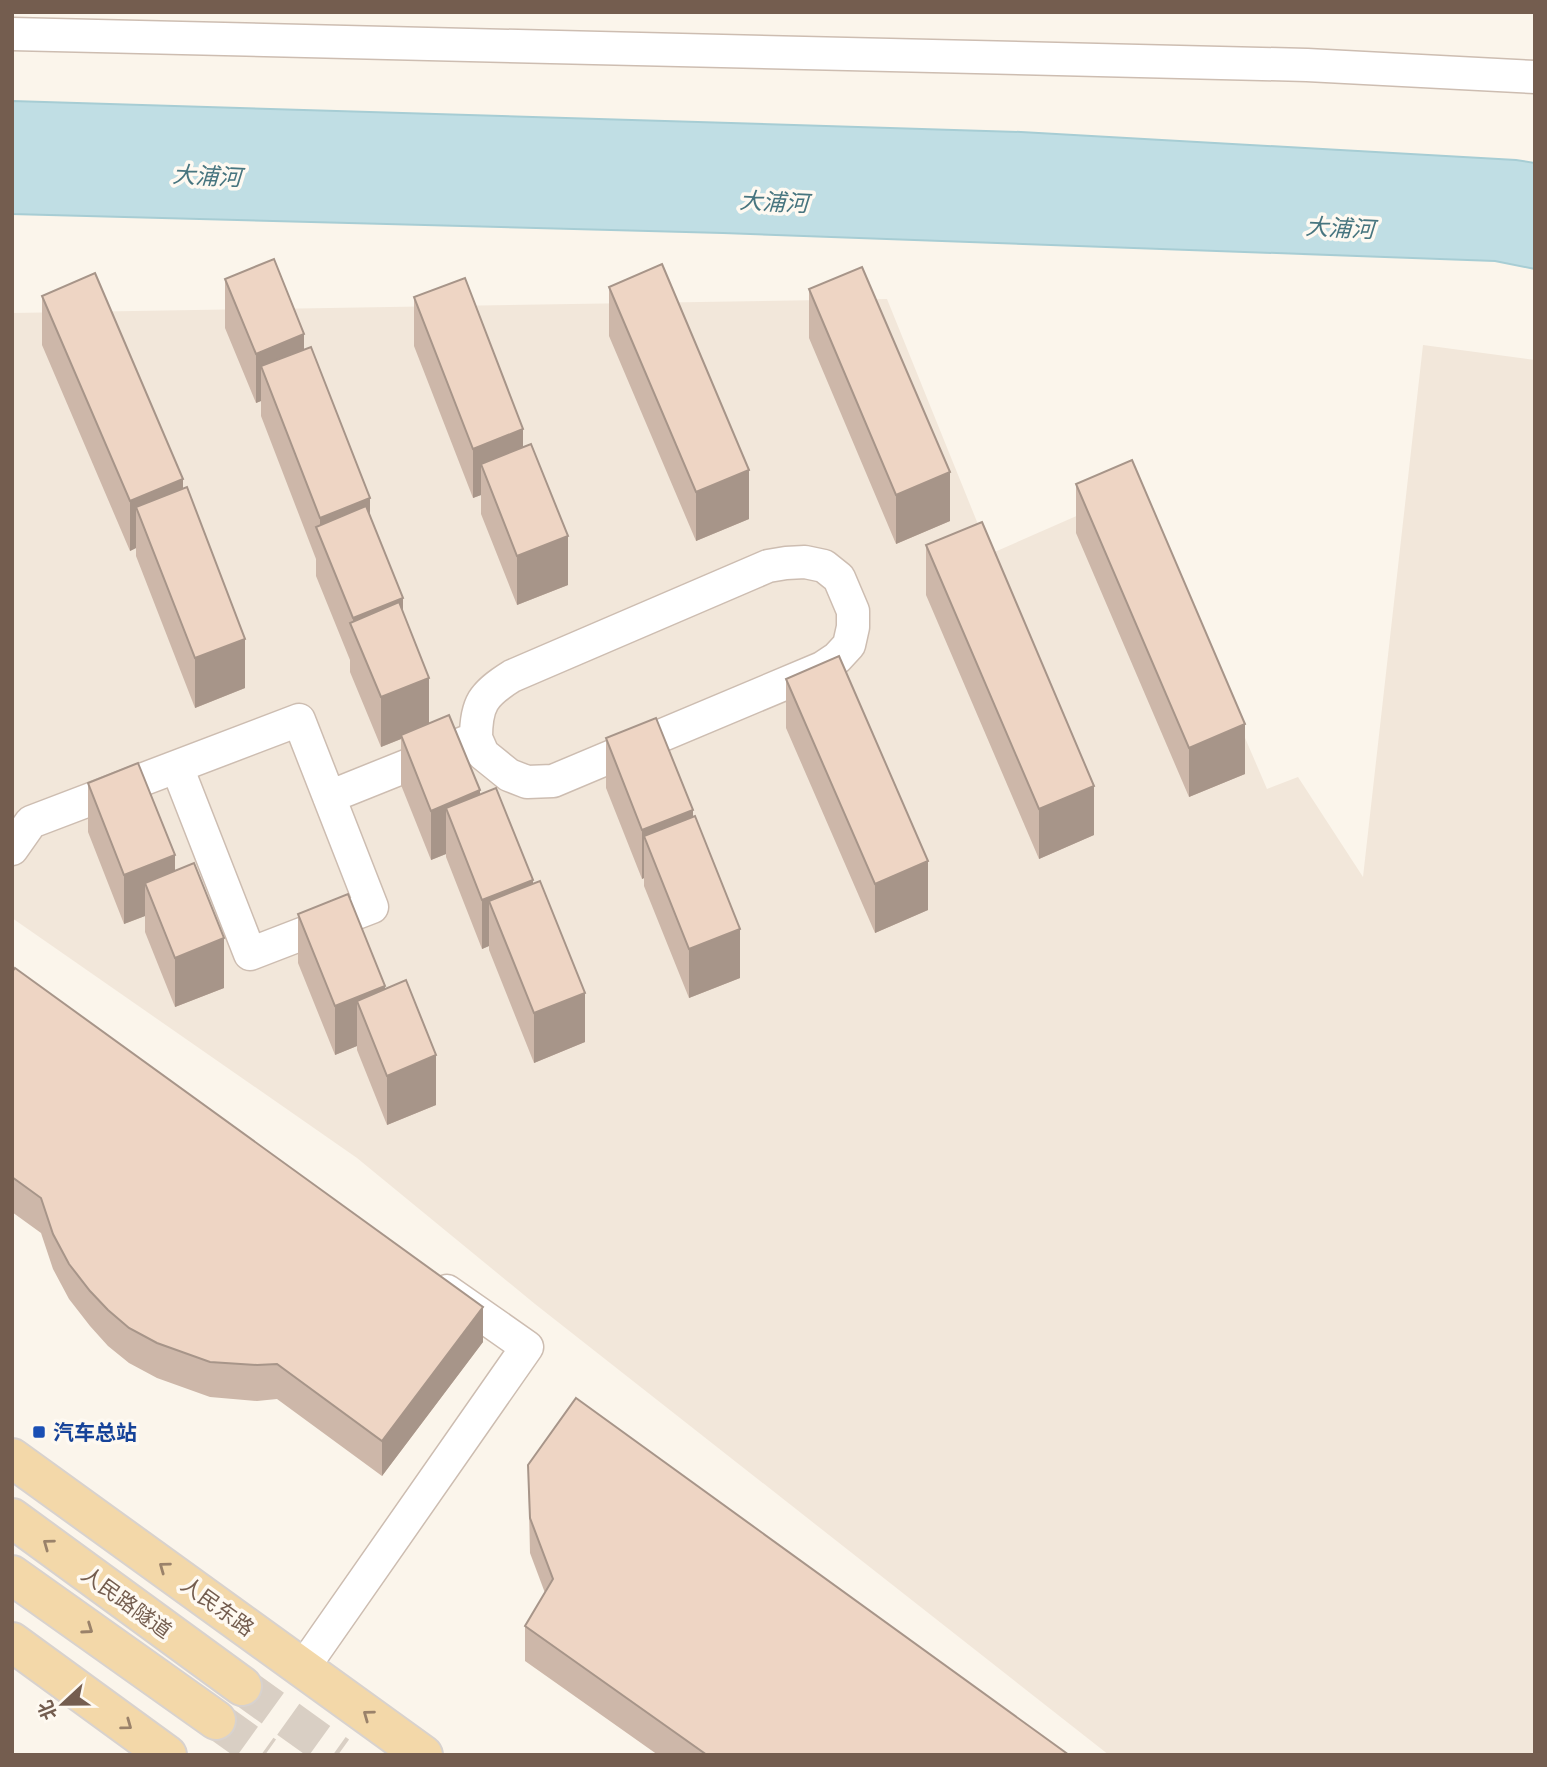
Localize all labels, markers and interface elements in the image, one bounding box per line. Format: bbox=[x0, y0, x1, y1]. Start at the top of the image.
water label: 大浦河 bbox=[172, 157, 246, 193]
water label: 大浦河 bbox=[739, 183, 813, 219]
water label: 大浦河 bbox=[1305, 209, 1379, 245]
place label: 汽车总站 bbox=[53, 1418, 137, 1446]
marker: 汽车总站 bbox=[31, 1424, 47, 1440]
one-way arrow bbox=[43, 1540, 56, 1552]
street label: 人民路隧道 bbox=[76, 1560, 178, 1644]
one-way arrow bbox=[159, 1563, 172, 1575]
street label: 人民东路 bbox=[176, 1570, 260, 1642]
one-way arrow bbox=[80, 1621, 93, 1633]
north arrow bbox=[28, 1669, 98, 1739]
text: 北 bbox=[32, 1697, 63, 1724]
one-way arrow bbox=[363, 1710, 376, 1723]
one-way arrow bbox=[119, 1717, 132, 1730]

